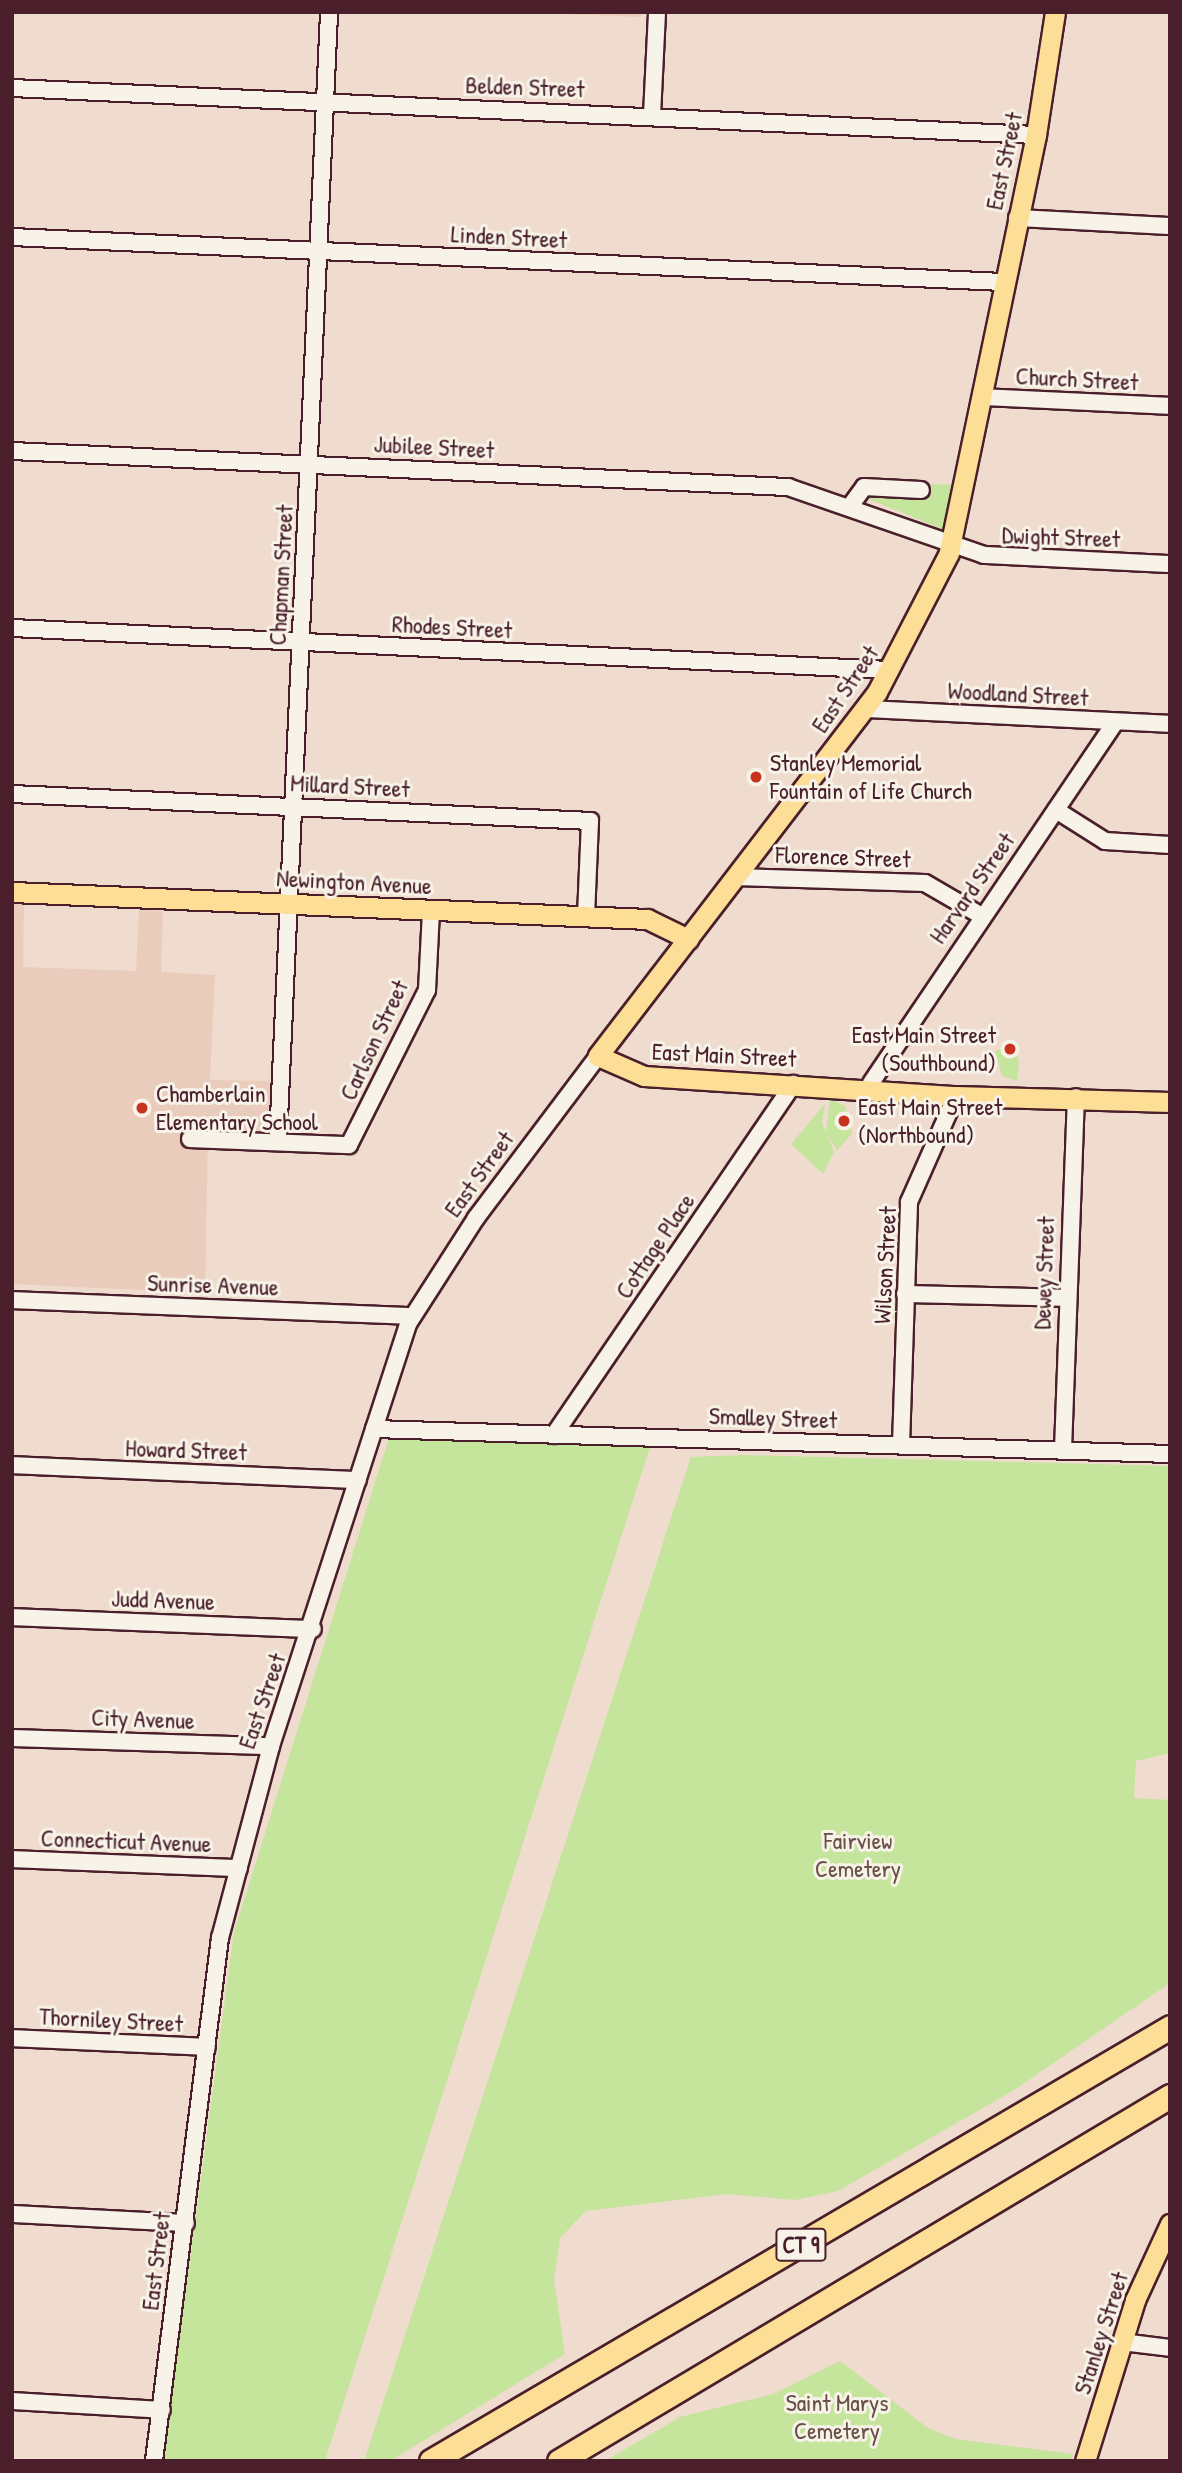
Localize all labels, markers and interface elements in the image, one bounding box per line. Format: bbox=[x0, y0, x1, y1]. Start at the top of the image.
street label: Belden Street bbox=[465, 71, 585, 103]
street label: East Street bbox=[980, 110, 1028, 212]
street label: Linden Street bbox=[450, 220, 568, 254]
street label: Church Street bbox=[1015, 361, 1139, 397]
street label: Jubilee Street bbox=[373, 429, 495, 465]
street label: Chapman Street bbox=[263, 504, 299, 646]
street label: Dwight Street bbox=[1001, 521, 1121, 553]
street label: Rhodes Street bbox=[391, 609, 513, 645]
street label: East Street bbox=[805, 640, 885, 738]
street label: Woodland Street bbox=[947, 676, 1089, 712]
place label: Stanley Memorial Fountain of Life Church bbox=[770, 749, 972, 805]
street label: Millard Street bbox=[290, 768, 410, 804]
marker: Stanley Memorial Fountain of Life Church bbox=[748, 769, 764, 785]
street label: Harvard Street bbox=[923, 827, 1021, 949]
street label: Florence Street bbox=[775, 840, 911, 874]
street label: Newington Avenue bbox=[276, 864, 432, 900]
street label: Carlson Street bbox=[334, 975, 414, 1105]
place label: East Main Street (Southbound) bbox=[852, 1021, 996, 1077]
street label: East Main Street bbox=[651, 1037, 797, 1073]
marker: East Main Street (Southbound) bbox=[1002, 1041, 1018, 1057]
place label: Chamberlain Elementary School bbox=[156, 1080, 318, 1136]
place label: East Main Street (Northbound) bbox=[858, 1093, 1002, 1149]
marker: Chamberlain Elementary School bbox=[134, 1100, 150, 1116]
marker: East Main Street (Northbound) bbox=[836, 1113, 852, 1129]
street label: East Street bbox=[438, 1126, 520, 1222]
street label: Cottage Place bbox=[609, 1188, 701, 1304]
street label: Wilson Street bbox=[868, 1205, 902, 1325]
street label: Dewey Street bbox=[1028, 1216, 1060, 1330]
street label: Sunrise Avenue bbox=[147, 1268, 279, 1302]
street label: Smalley Street bbox=[708, 1401, 838, 1435]
street label: Howard Street bbox=[125, 1433, 247, 1467]
street label: Judd Avenue bbox=[111, 1584, 215, 1616]
street label: East Street bbox=[232, 1650, 292, 1752]
street label: City Avenue bbox=[91, 1703, 195, 1735]
street label: Connecticut Avenue bbox=[40, 1824, 212, 1858]
park label: Fairview Cemetery bbox=[815, 1827, 901, 1883]
street label: Thorniley Street bbox=[38, 2002, 184, 2038]
street label: East Street bbox=[136, 2210, 176, 2312]
road number: CT 9 bbox=[775, 2226, 827, 2264]
street label: Stanley Street bbox=[1068, 2268, 1134, 2398]
park label: Saint Marys Cemetery bbox=[786, 2389, 888, 2445]

